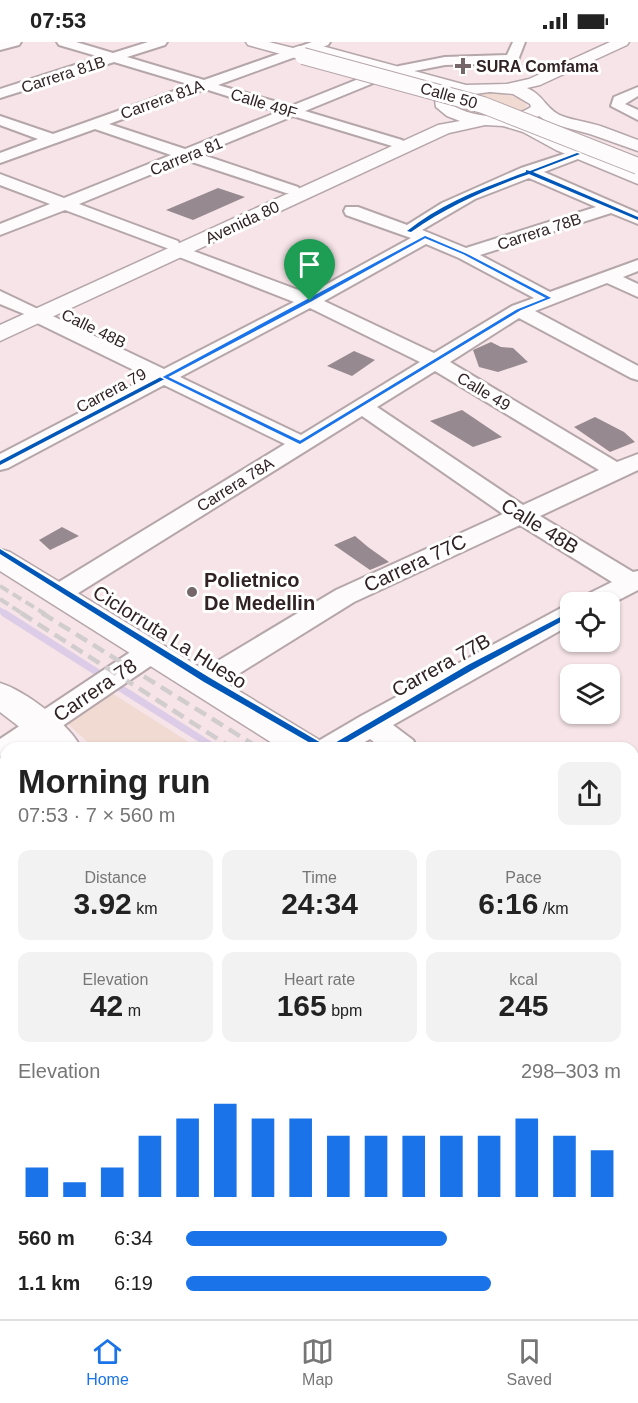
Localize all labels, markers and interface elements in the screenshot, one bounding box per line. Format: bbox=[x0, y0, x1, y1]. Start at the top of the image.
text: 07:53 bbox=[30, 8, 86, 33]
street label: Carrera 81B bbox=[19, 53, 107, 96]
marker: SURA Comfama bbox=[454, 57, 472, 75]
place label: SURA Comfama bbox=[476, 58, 598, 75]
street label: Carrera 81A bbox=[118, 76, 206, 122]
street label: Calle 50 bbox=[418, 79, 480, 112]
street label: Calle 49F bbox=[229, 85, 299, 122]
street label: Carrera 81 bbox=[148, 134, 225, 179]
street label: Avenida 80 bbox=[202, 198, 282, 247]
street label: Carrera 78B bbox=[495, 210, 583, 253]
pin bbox=[284, 239, 335, 301]
icon: arrive bbox=[293, 248, 326, 281]
street label: Calle 48B bbox=[59, 306, 129, 351]
street label: Carrera 79 bbox=[73, 365, 149, 416]
street label: Calle 49 bbox=[454, 369, 513, 414]
street label: Carrera 78A bbox=[194, 454, 277, 515]
street label: Calle 48B bbox=[497, 494, 583, 558]
street label: Carrera 77C bbox=[360, 530, 470, 596]
place label: Polietnico De Medellin bbox=[204, 569, 315, 614]
street label: Ciclorruta La Hueso bbox=[89, 581, 251, 693]
marker: Polietnico De Medellin bbox=[185, 585, 199, 599]
map controls bbox=[560, 592, 620, 724]
button: locate bbox=[560, 592, 620, 652]
street label: Carrera 77B bbox=[388, 629, 494, 701]
street label: Carrera 78 bbox=[49, 654, 141, 726]
button: layers bbox=[560, 664, 620, 724]
button: share bbox=[558, 762, 621, 825]
text: Morning run bbox=[18, 763, 210, 800]
text: 07:53 · 7 × 560 m bbox=[18, 804, 175, 826]
text: Distance bbox=[84, 869, 147, 886]
text: Time bbox=[302, 869, 337, 886]
text: Pace bbox=[505, 869, 542, 886]
text: 3.92 bbox=[73, 887, 132, 920]
text: 24:34 bbox=[281, 887, 358, 920]
text: 6:16 bbox=[478, 887, 538, 920]
text: km bbox=[132, 900, 158, 917]
text: /km bbox=[538, 900, 569, 917]
text: Elevation bbox=[83, 971, 148, 988]
text: Heart rate bbox=[284, 971, 355, 988]
text: kcal bbox=[509, 971, 538, 988]
text: 42 bbox=[90, 989, 123, 1022]
text: 165 bbox=[277, 989, 327, 1022]
text: 245 bbox=[498, 989, 549, 1022]
text: m bbox=[123, 1002, 141, 1019]
text: bpm bbox=[327, 1002, 362, 1019]
text: Elevation bbox=[18, 1060, 100, 1082]
text: 298–303 m bbox=[521, 1060, 621, 1082]
text: 560 m bbox=[18, 1227, 75, 1249]
text: 6:34 bbox=[114, 1227, 153, 1249]
text: 1.1 km bbox=[18, 1272, 80, 1294]
text: 6:19 bbox=[114, 1272, 153, 1294]
tab: Home bbox=[86, 1335, 129, 1389]
tab: Map bbox=[301, 1335, 334, 1389]
tab: Saved bbox=[506, 1335, 552, 1389]

